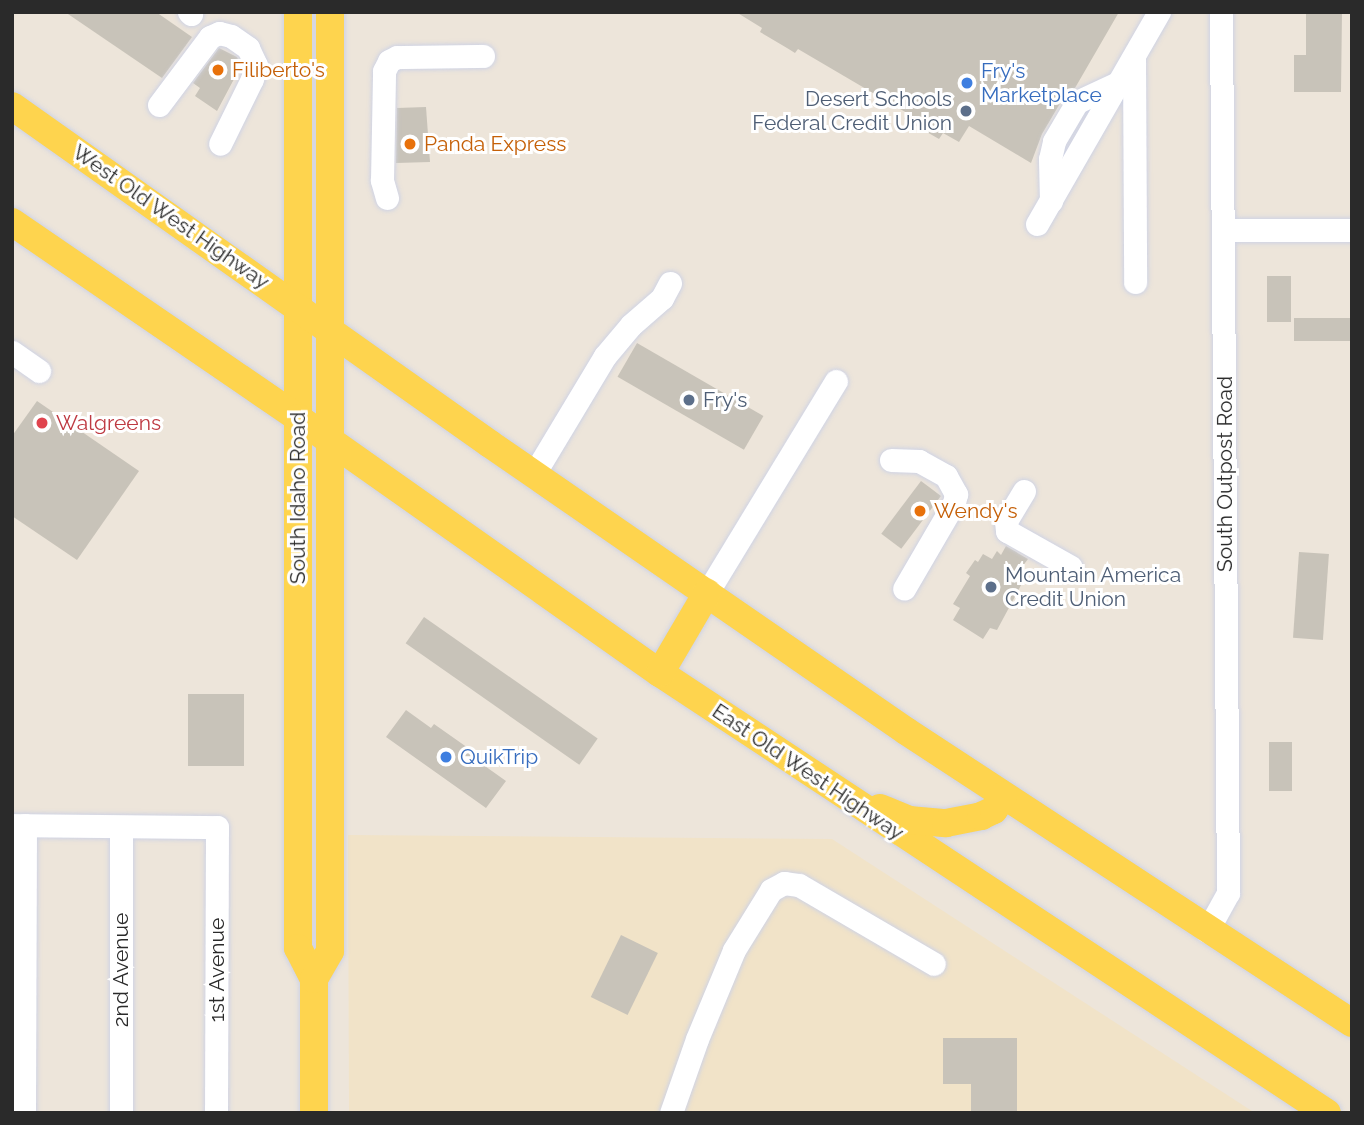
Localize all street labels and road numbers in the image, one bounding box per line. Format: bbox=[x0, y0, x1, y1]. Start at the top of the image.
street label: West Old West Highway bbox=[67, 139, 275, 295]
street label: South Outpost Road bbox=[1212, 376, 1238, 572]
street label: South Idaho Road bbox=[285, 412, 311, 584]
street label: East Old West Highway bbox=[707, 698, 909, 846]
street label: 2nd Avenue bbox=[108, 912, 134, 1028]
street label: 1st Avenue bbox=[204, 917, 230, 1023]

